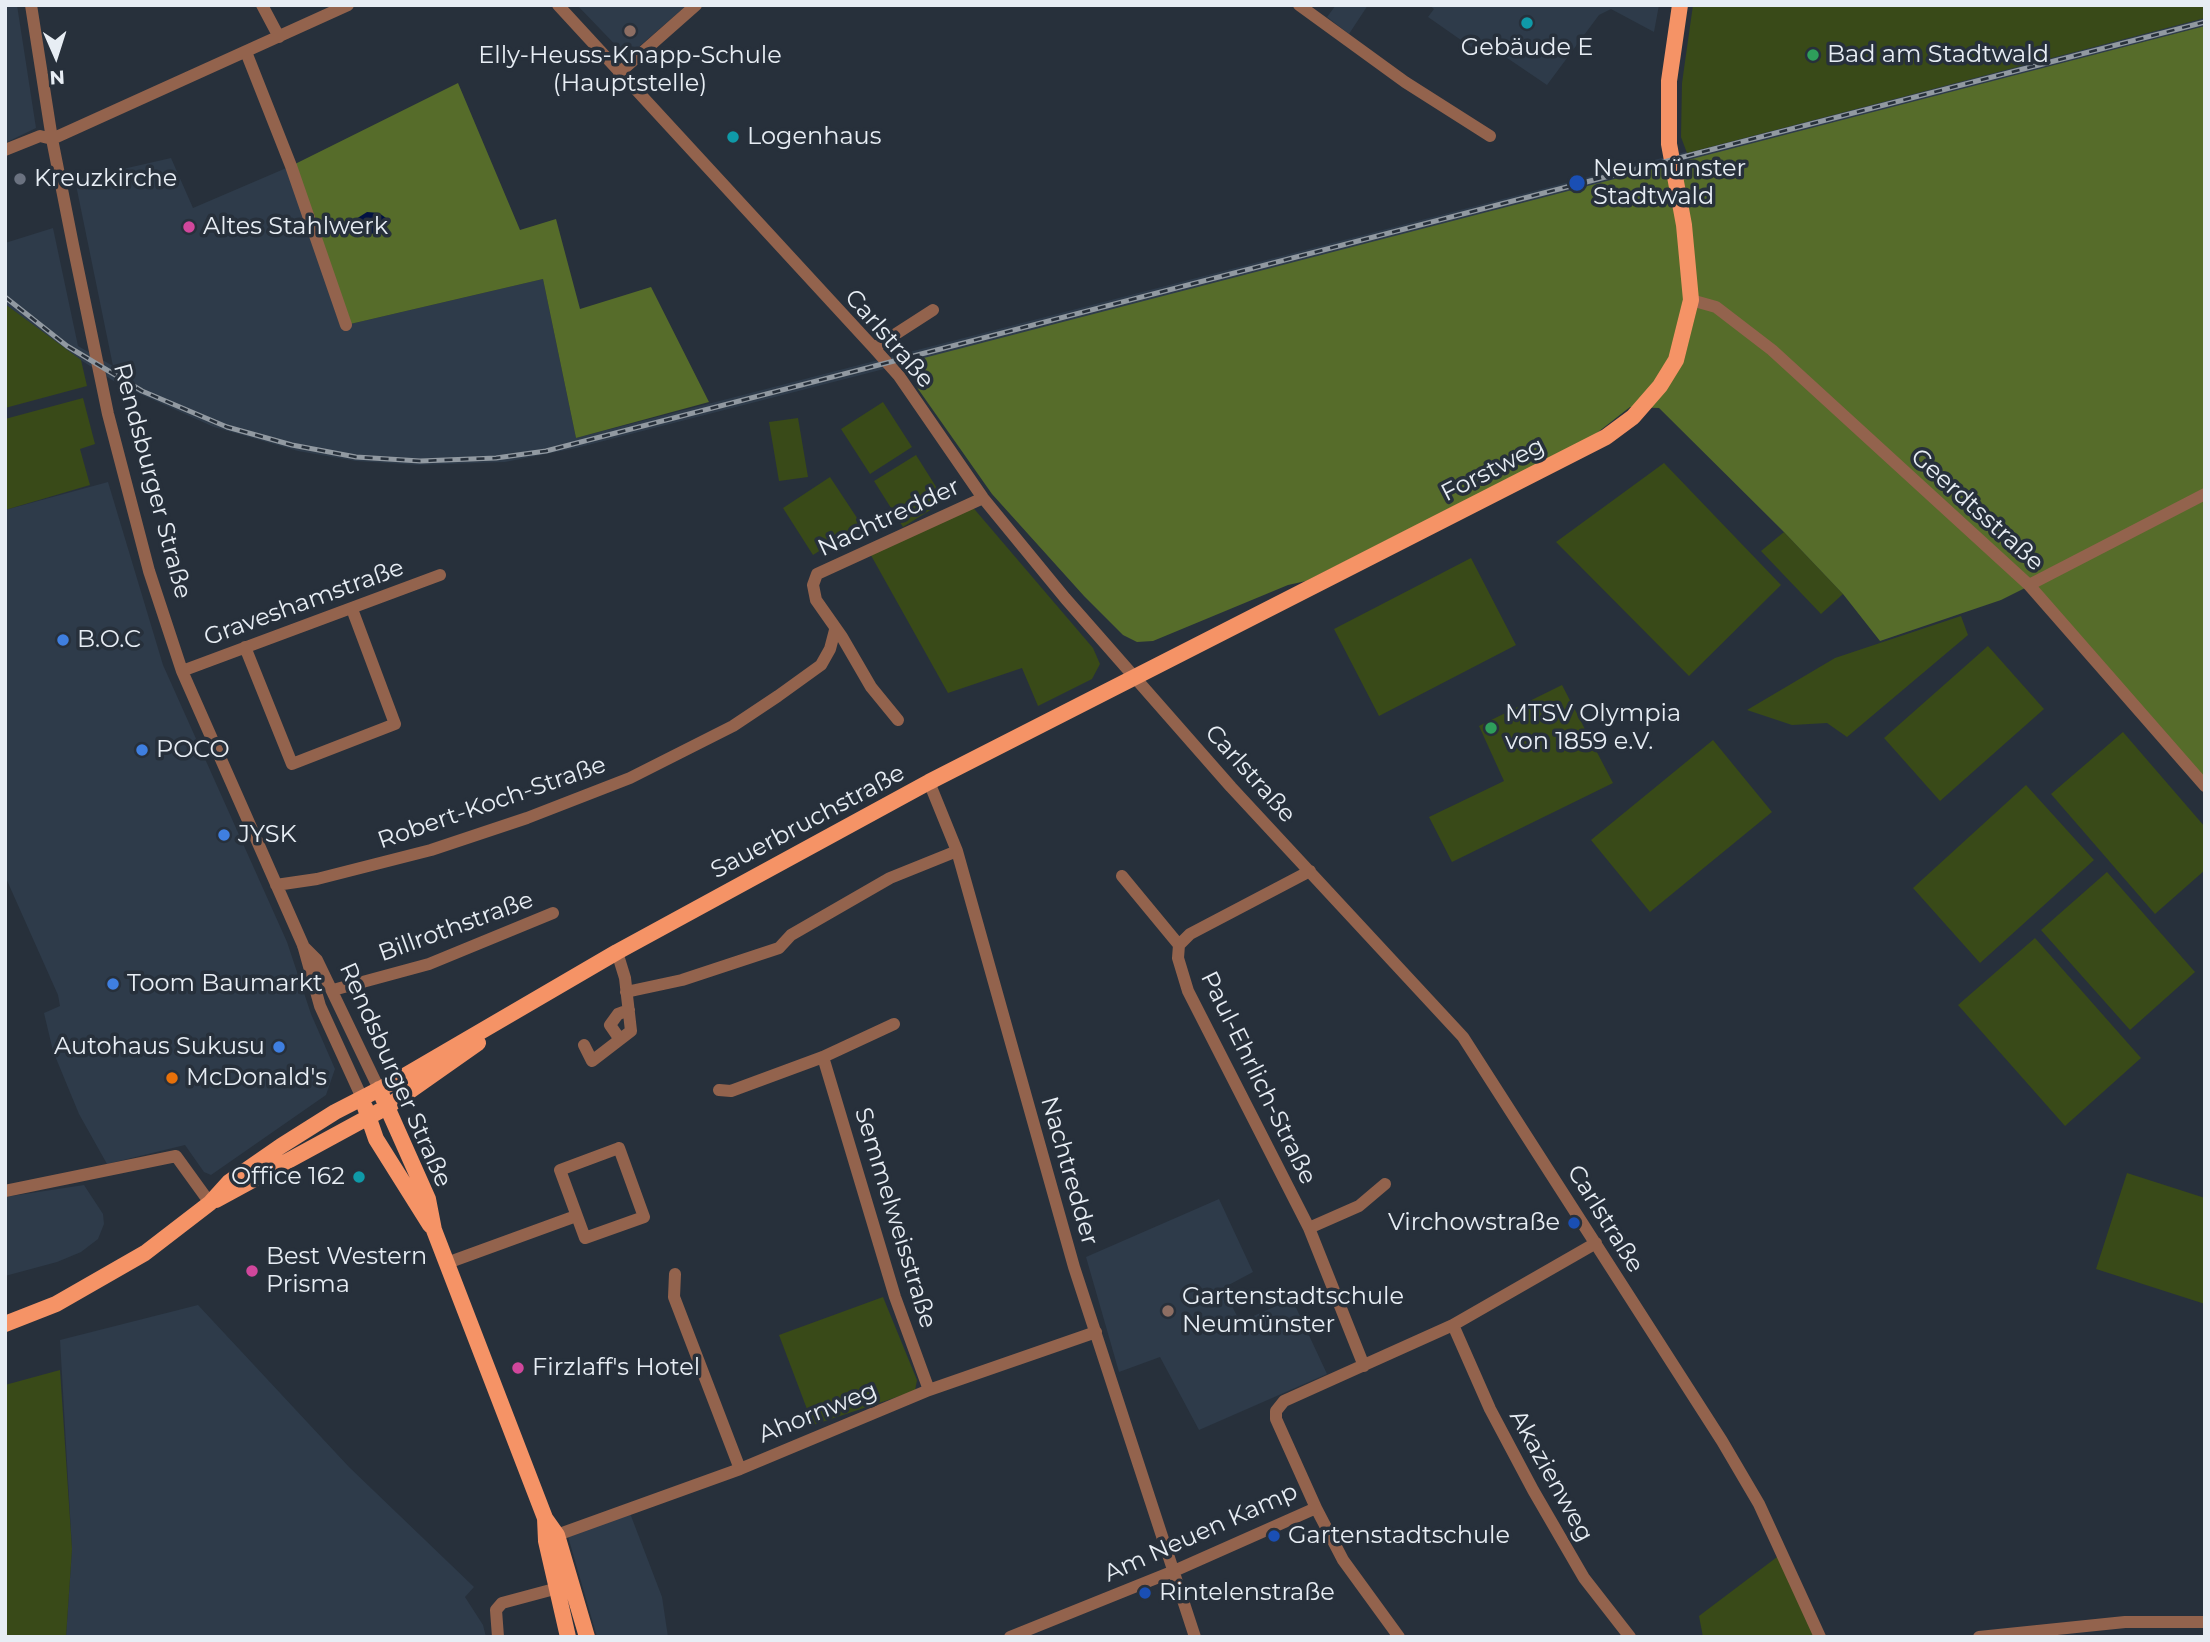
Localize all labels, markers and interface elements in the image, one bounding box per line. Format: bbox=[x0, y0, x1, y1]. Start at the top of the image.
marker: Gebäude E bbox=[1519, 15, 1535, 31]
north arrow bbox=[21, 21, 91, 91]
marker: Elly-Heuss-Knapp-Schule (Hauptstelle) bbox=[622, 23, 638, 39]
place label: Gebäude E bbox=[1461, 34, 1593, 62]
place label: Bad am Stadtwald bbox=[1827, 41, 2049, 69]
place label: Elly-Heuss-Knapp-Schule (Hauptstelle) bbox=[478, 42, 782, 98]
marker: Bad am Stadtwald bbox=[1805, 47, 1821, 63]
text: N bbox=[49, 66, 65, 89]
place label: Logenhaus bbox=[747, 123, 881, 151]
marker: Logenhaus bbox=[725, 129, 741, 145]
place label: Neumünster Stadtwald bbox=[1593, 155, 1746, 211]
place label: Kreuzkirche bbox=[34, 165, 177, 193]
marker: Kreuzkirche bbox=[12, 171, 28, 187]
marker: Neumünster Stadtwald bbox=[1567, 173, 1587, 193]
place label: Altes Stahlwerk bbox=[203, 213, 388, 241]
marker: Altes Stahlwerk bbox=[181, 219, 197, 235]
street label: Carlstraße bbox=[838, 284, 940, 394]
street label: Rendsburger Straße bbox=[107, 360, 197, 602]
street label: Forstweg bbox=[1436, 432, 1550, 508]
street label: Geerdtsstraße bbox=[1905, 443, 2049, 577]
street label: Nachtredder bbox=[813, 473, 965, 563]
street label: Graveshamstraße bbox=[200, 553, 408, 653]
place label: B.O.C bbox=[77, 626, 141, 654]
marker: B.O.C bbox=[55, 632, 71, 648]
place label: MTSV Olympia von 1859 e.V. bbox=[1505, 700, 1681, 756]
street label: Carlstraße bbox=[1199, 719, 1301, 829]
marker: MTSV Olympia von 1859 e.V. bbox=[1483, 720, 1499, 736]
place label: POCO bbox=[156, 736, 230, 764]
marker: POCO bbox=[134, 742, 150, 758]
street label: Robert-Koch-Straße bbox=[374, 750, 610, 856]
street label: Sauerbruchstraße bbox=[706, 759, 910, 885]
place label: JYSK bbox=[238, 821, 296, 849]
marker: JYSK bbox=[216, 827, 232, 843]
street label: Billrothstraße bbox=[375, 886, 537, 968]
street label: Rendsburger Straße bbox=[333, 958, 457, 1192]
street label: Paul-Ehrlich-Straße bbox=[1194, 967, 1322, 1189]
place label: Toom Baumarkt bbox=[127, 970, 323, 998]
marker: Toom Baumarkt bbox=[105, 976, 121, 992]
place label: Autohaus Sukusu bbox=[54, 1033, 265, 1061]
marker: Autohaus Sukusu bbox=[271, 1039, 287, 1055]
place label: McDonald's bbox=[186, 1064, 327, 1092]
marker: McDonald's bbox=[164, 1070, 180, 1086]
street label: Nachtredder bbox=[1034, 1093, 1104, 1249]
street label: Semmelweisstraße bbox=[848, 1104, 942, 1332]
street label: Carlstraße bbox=[1561, 1160, 1649, 1278]
place label: Office 162 bbox=[231, 1163, 345, 1191]
marker: Office 162 bbox=[351, 1169, 367, 1185]
place label: Virchowstraße bbox=[1388, 1209, 1560, 1237]
marker: Virchowstraße bbox=[1566, 1215, 1582, 1231]
place label: Best Western Prisma bbox=[266, 1243, 427, 1299]
marker: Best Western Prisma bbox=[244, 1263, 260, 1279]
place label: Gartenstadtschule Neumünster bbox=[1182, 1283, 1404, 1339]
marker: Gartenstadtschule Neumünster bbox=[1160, 1303, 1176, 1319]
place label: Firzlaff's Hotel bbox=[532, 1354, 700, 1382]
marker: Firzlaff's Hotel bbox=[510, 1360, 526, 1376]
street label: Ahornweg bbox=[754, 1376, 882, 1450]
street label: Akazienweg bbox=[1503, 1405, 1599, 1547]
street label: Am Neuen Kamp bbox=[1100, 1477, 1302, 1589]
place label: Gartenstadtschule bbox=[1288, 1522, 1510, 1550]
marker: Gartenstadtschule bbox=[1266, 1528, 1282, 1544]
place label: Rintelenstraße bbox=[1159, 1579, 1335, 1607]
marker: Rintelenstraße bbox=[1137, 1585, 1153, 1601]

